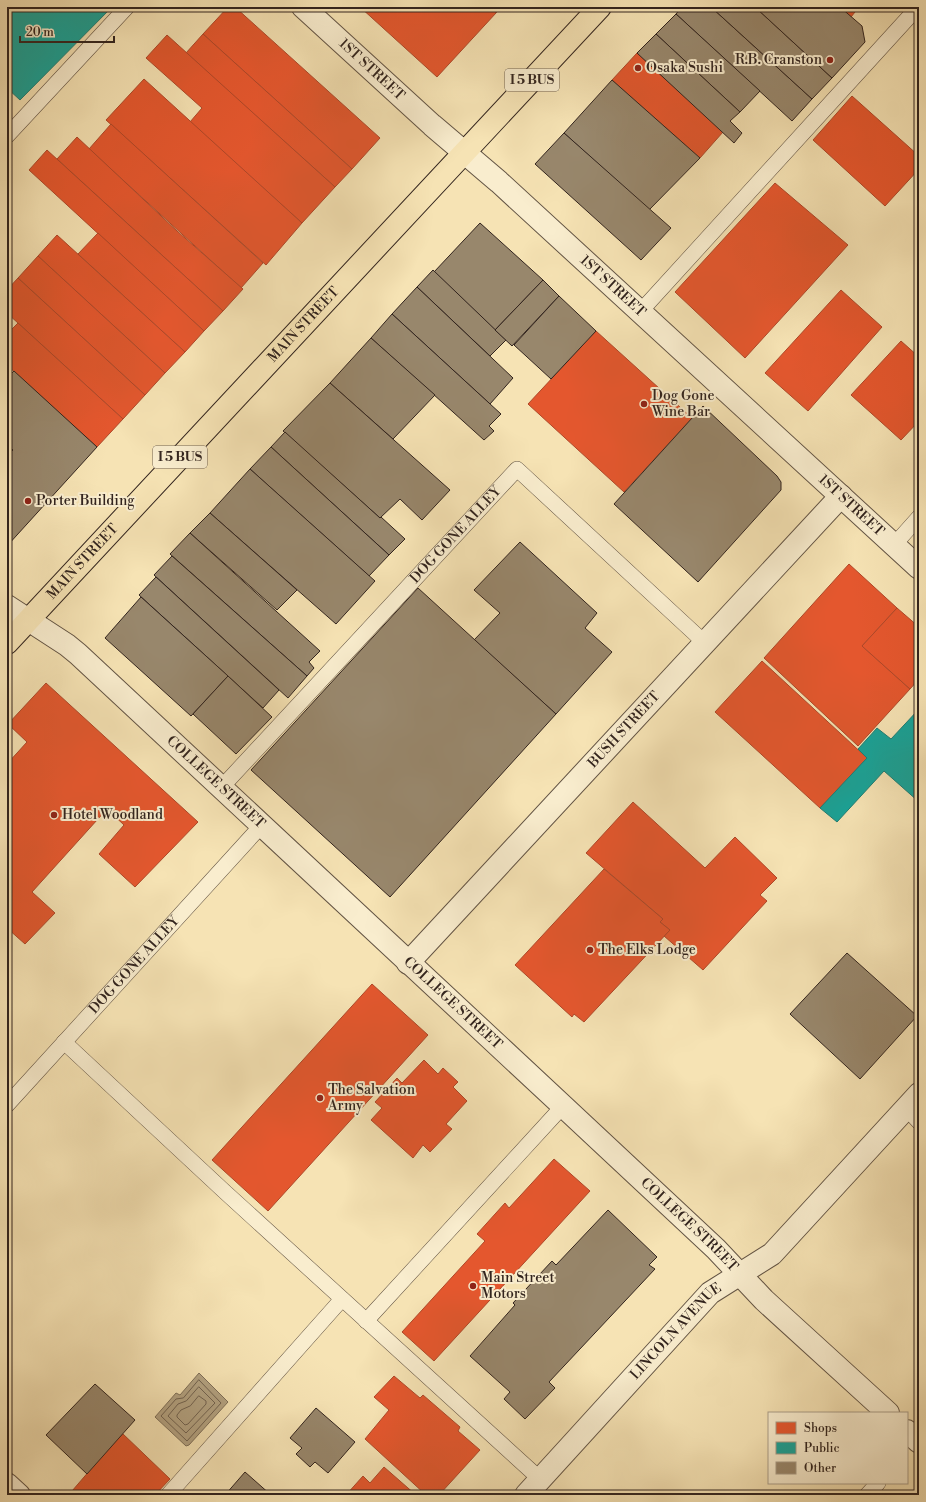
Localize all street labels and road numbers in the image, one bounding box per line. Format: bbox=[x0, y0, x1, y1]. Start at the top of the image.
street label: 1ST STREET bbox=[335, 35, 408, 105]
road number: I 5 BUS bbox=[505, 69, 559, 91]
street label: 1ST STREET bbox=[576, 252, 649, 321]
street label: MAIN STREET bbox=[264, 283, 343, 367]
road number: I 5 BUS bbox=[153, 446, 207, 468]
street label: 1ST STREET bbox=[814, 471, 888, 540]
street label: DOG GONE ALLEY bbox=[406, 482, 506, 587]
street label: MAIN STREET bbox=[43, 520, 122, 603]
street label: BUSH STREET bbox=[584, 688, 664, 773]
street label: COLLEGE STREET bbox=[163, 732, 269, 833]
street label: DOG GONE ALLEY bbox=[85, 912, 184, 1018]
street label: COLLEGE STREET bbox=[400, 953, 506, 1054]
street label: COLLEGE STREET bbox=[637, 1174, 742, 1276]
street label: LINCOLN AVENUE bbox=[626, 1279, 725, 1384]

